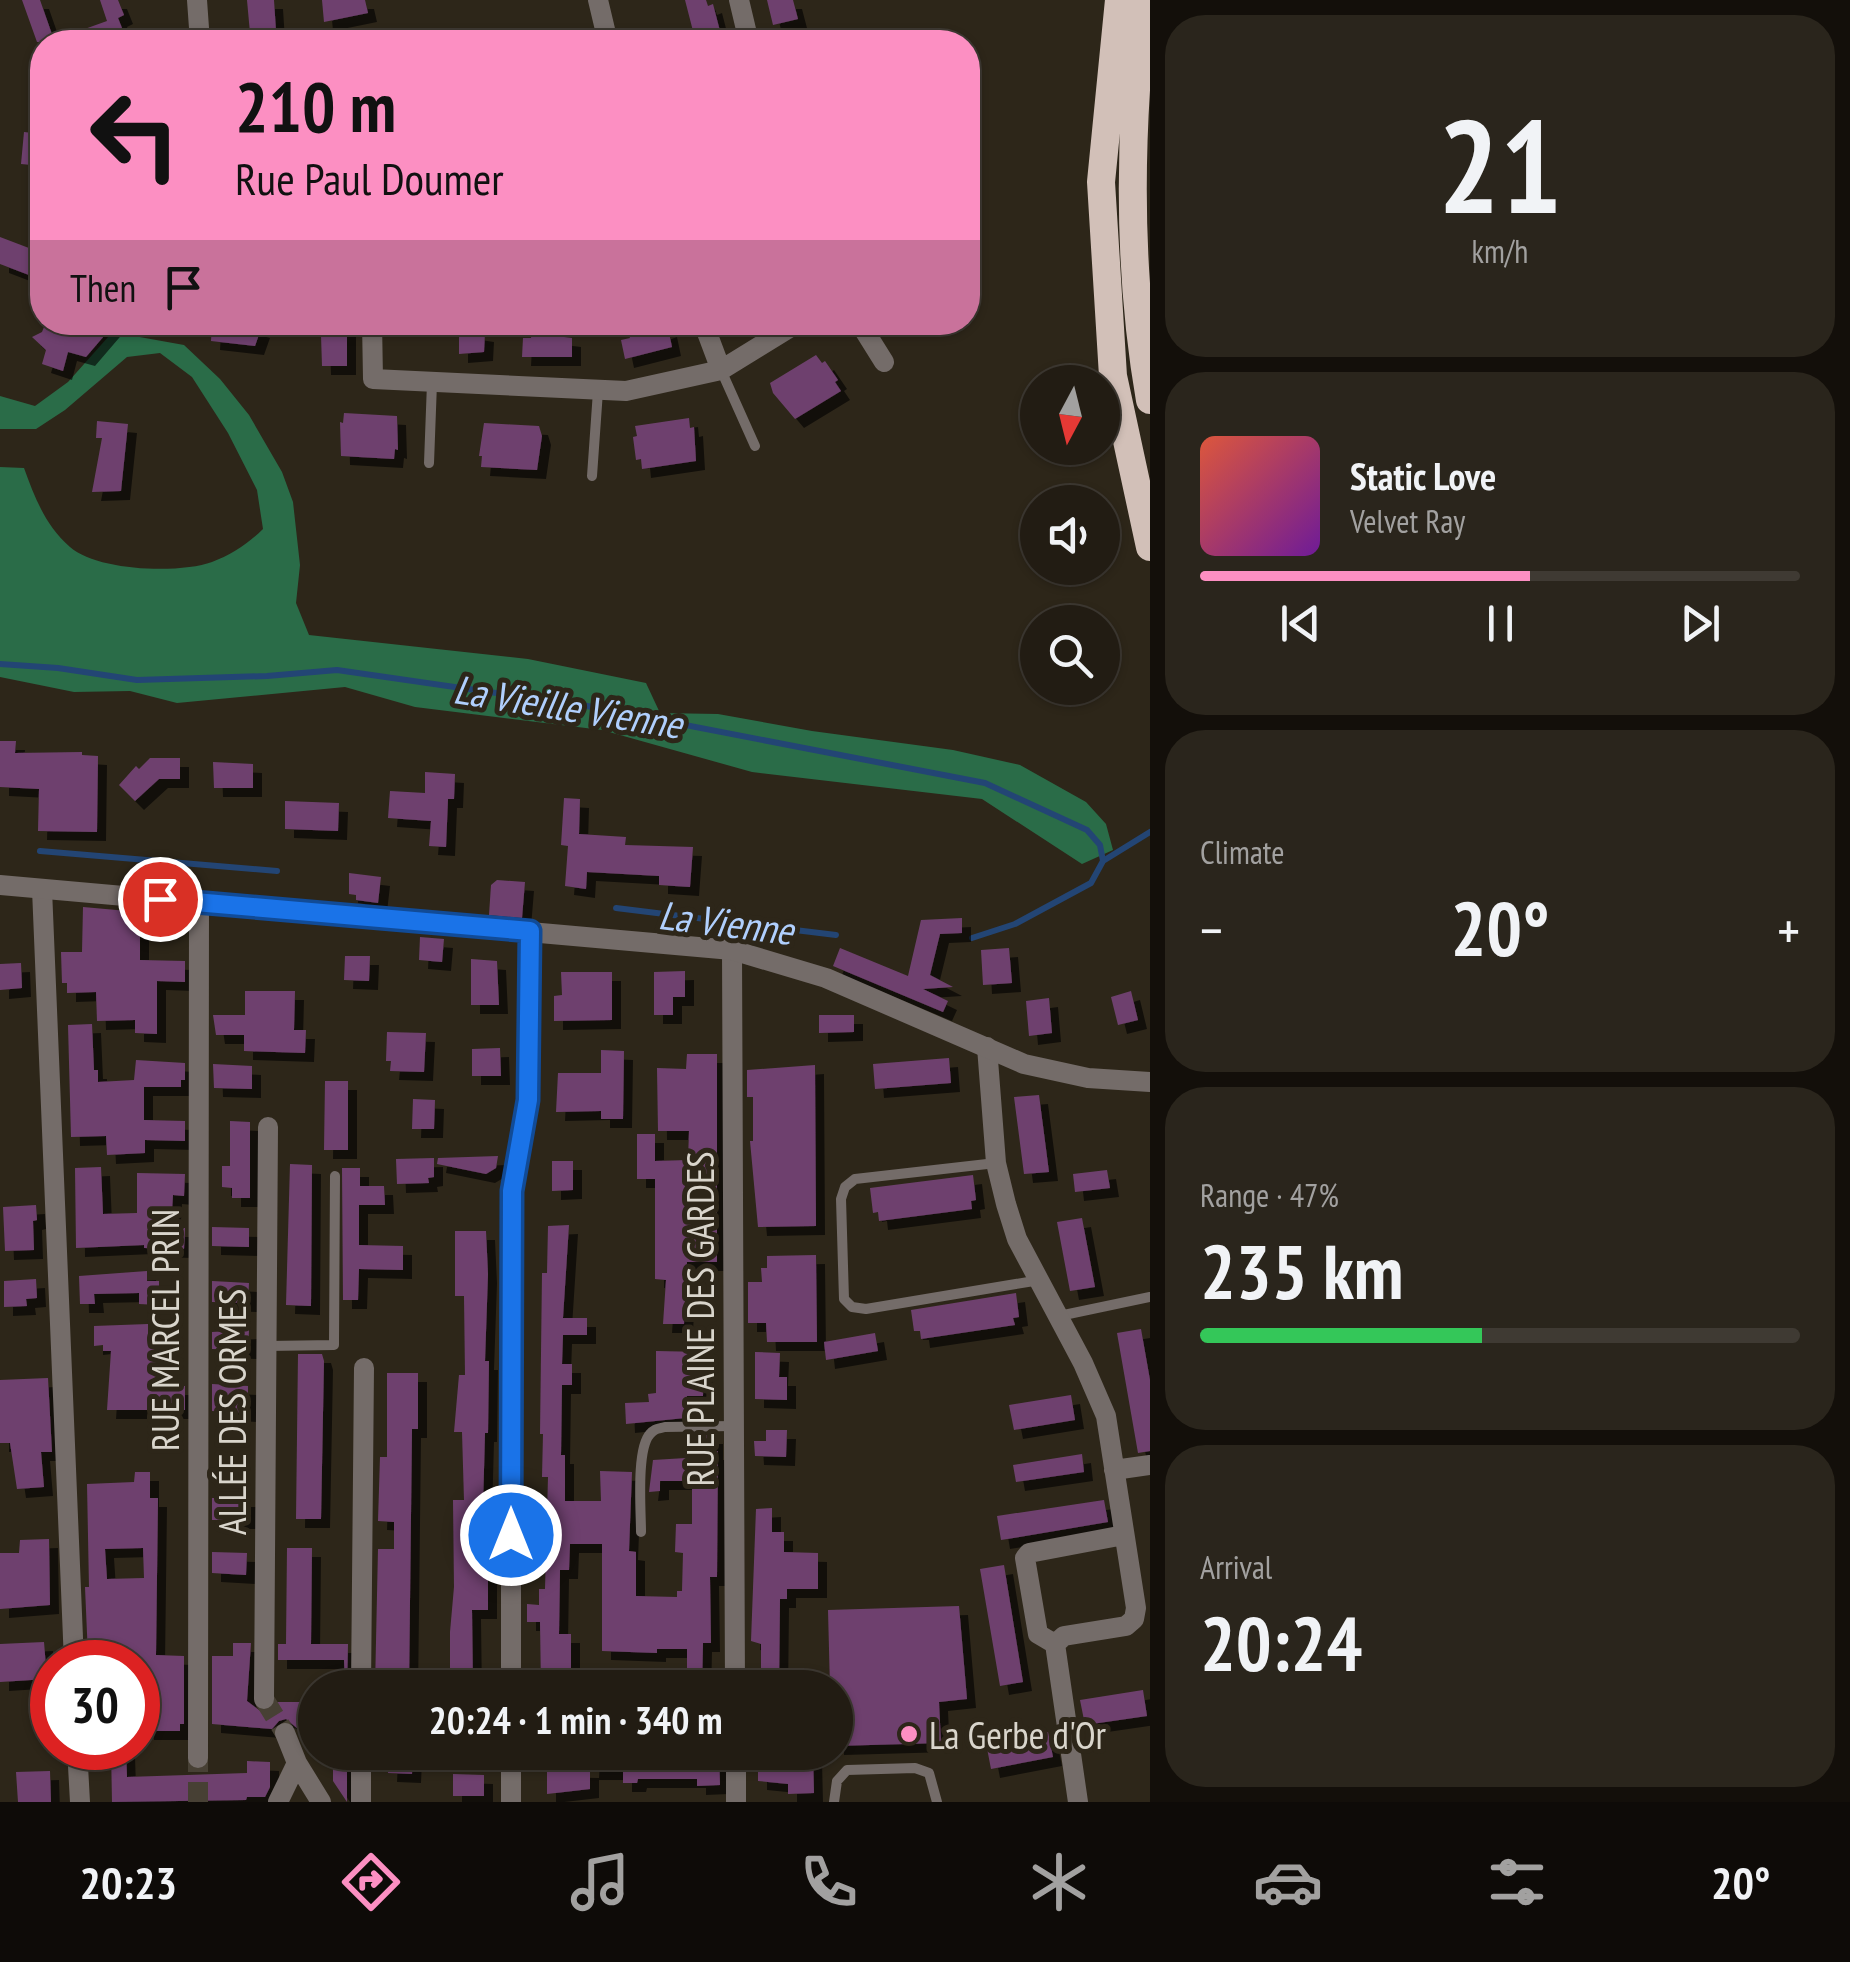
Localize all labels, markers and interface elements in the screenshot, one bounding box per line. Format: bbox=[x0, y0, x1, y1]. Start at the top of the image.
text: 210 m bbox=[235, 61, 396, 151]
icon: left bbox=[70, 70, 200, 200]
text: 21 bbox=[1438, 81, 1562, 249]
text: Rue Paul Doumer bbox=[235, 149, 504, 207]
text: km/h bbox=[1472, 230, 1528, 272]
icon: arrive bbox=[156, 260, 211, 315]
text: Then bbox=[70, 263, 136, 312]
north arrow bbox=[1020, 365, 1120, 465]
map controls bbox=[1020, 365, 1120, 705]
text: Static Love bbox=[1350, 451, 1496, 500]
button: sound bbox=[1020, 485, 1120, 585]
text: Velvet Ray bbox=[1350, 500, 1465, 542]
icon: previous bbox=[1273, 596, 1328, 651]
icon: pause bbox=[1473, 596, 1528, 651]
icon: next bbox=[1673, 596, 1728, 651]
button: search bbox=[1020, 605, 1120, 705]
water label: La Vieille Vienne bbox=[450, 662, 688, 750]
text: Climate bbox=[1200, 831, 1284, 873]
pin bbox=[118, 857, 203, 942]
icon: arrive bbox=[133, 872, 188, 927]
text: 20° bbox=[1450, 880, 1550, 977]
water label: La Vienne bbox=[656, 888, 799, 956]
text: − bbox=[1200, 894, 1223, 965]
text: + bbox=[1777, 894, 1800, 965]
street label: RUE PLAINE DES GARDES bbox=[675, 1151, 724, 1487]
text: Range · 47% bbox=[1200, 1174, 1339, 1216]
street label: RUE MARCEL PRIN bbox=[140, 1209, 189, 1451]
text: 235 km bbox=[1200, 1223, 1404, 1320]
street label: ALLÉE DES ORMES bbox=[207, 1289, 256, 1535]
position arrow bbox=[459, 1483, 563, 1587]
text: Arrival bbox=[1200, 1546, 1272, 1588]
text: 20:24 bbox=[1200, 1595, 1362, 1692]
speed limit sign: 30 bbox=[30, 1640, 160, 1770]
text: 20:24 · 1 min · 340 m bbox=[429, 1695, 722, 1744]
place label: La Gerbe d'Or bbox=[929, 1710, 1107, 1759]
marker: La Gerbe d'Or bbox=[898, 1723, 920, 1745]
icon: directions bbox=[336, 1847, 406, 1917]
icon: music bbox=[565, 1847, 635, 1917]
icon: phone bbox=[794, 1847, 864, 1917]
icon: climate bbox=[1024, 1847, 1094, 1917]
icon: car bbox=[1253, 1847, 1323, 1917]
icon: filters bbox=[1482, 1847, 1552, 1917]
text: 20:23 bbox=[80, 1853, 177, 1911]
text: 20° bbox=[1711, 1853, 1770, 1911]

